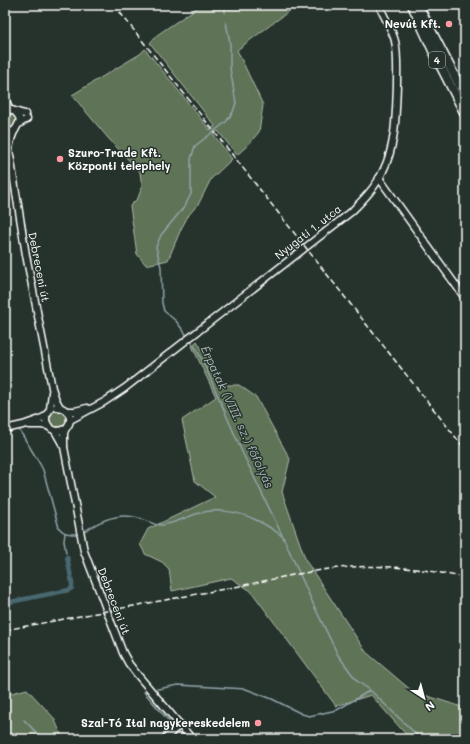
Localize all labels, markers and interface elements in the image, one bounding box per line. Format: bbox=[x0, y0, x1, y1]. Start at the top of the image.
place label: Nevút Kft. bbox=[385, 16, 441, 31]
marker: Nevút Kft. bbox=[444, 19, 454, 29]
road number: 4 bbox=[429, 52, 445, 68]
place label: Szuro-Trade Kft. Központi telephely bbox=[68, 145, 170, 173]
marker: Szuro-Trade Kft. Központi telephely bbox=[55, 154, 65, 164]
street label: Nyugati 1. utca bbox=[271, 201, 344, 262]
street label: Debreceni út bbox=[25, 231, 54, 303]
water label: Érpatak (VIII. sz.) főfolyás bbox=[198, 343, 278, 491]
street label: Debreceni út bbox=[95, 565, 134, 637]
north arrow bbox=[404, 678, 444, 718]
text: N bbox=[422, 698, 438, 715]
place label: Szal-Tó Ital nagykereskedelem bbox=[81, 715, 250, 730]
marker: Szal-Tó Ital nagykereskedelem bbox=[253, 718, 263, 728]

